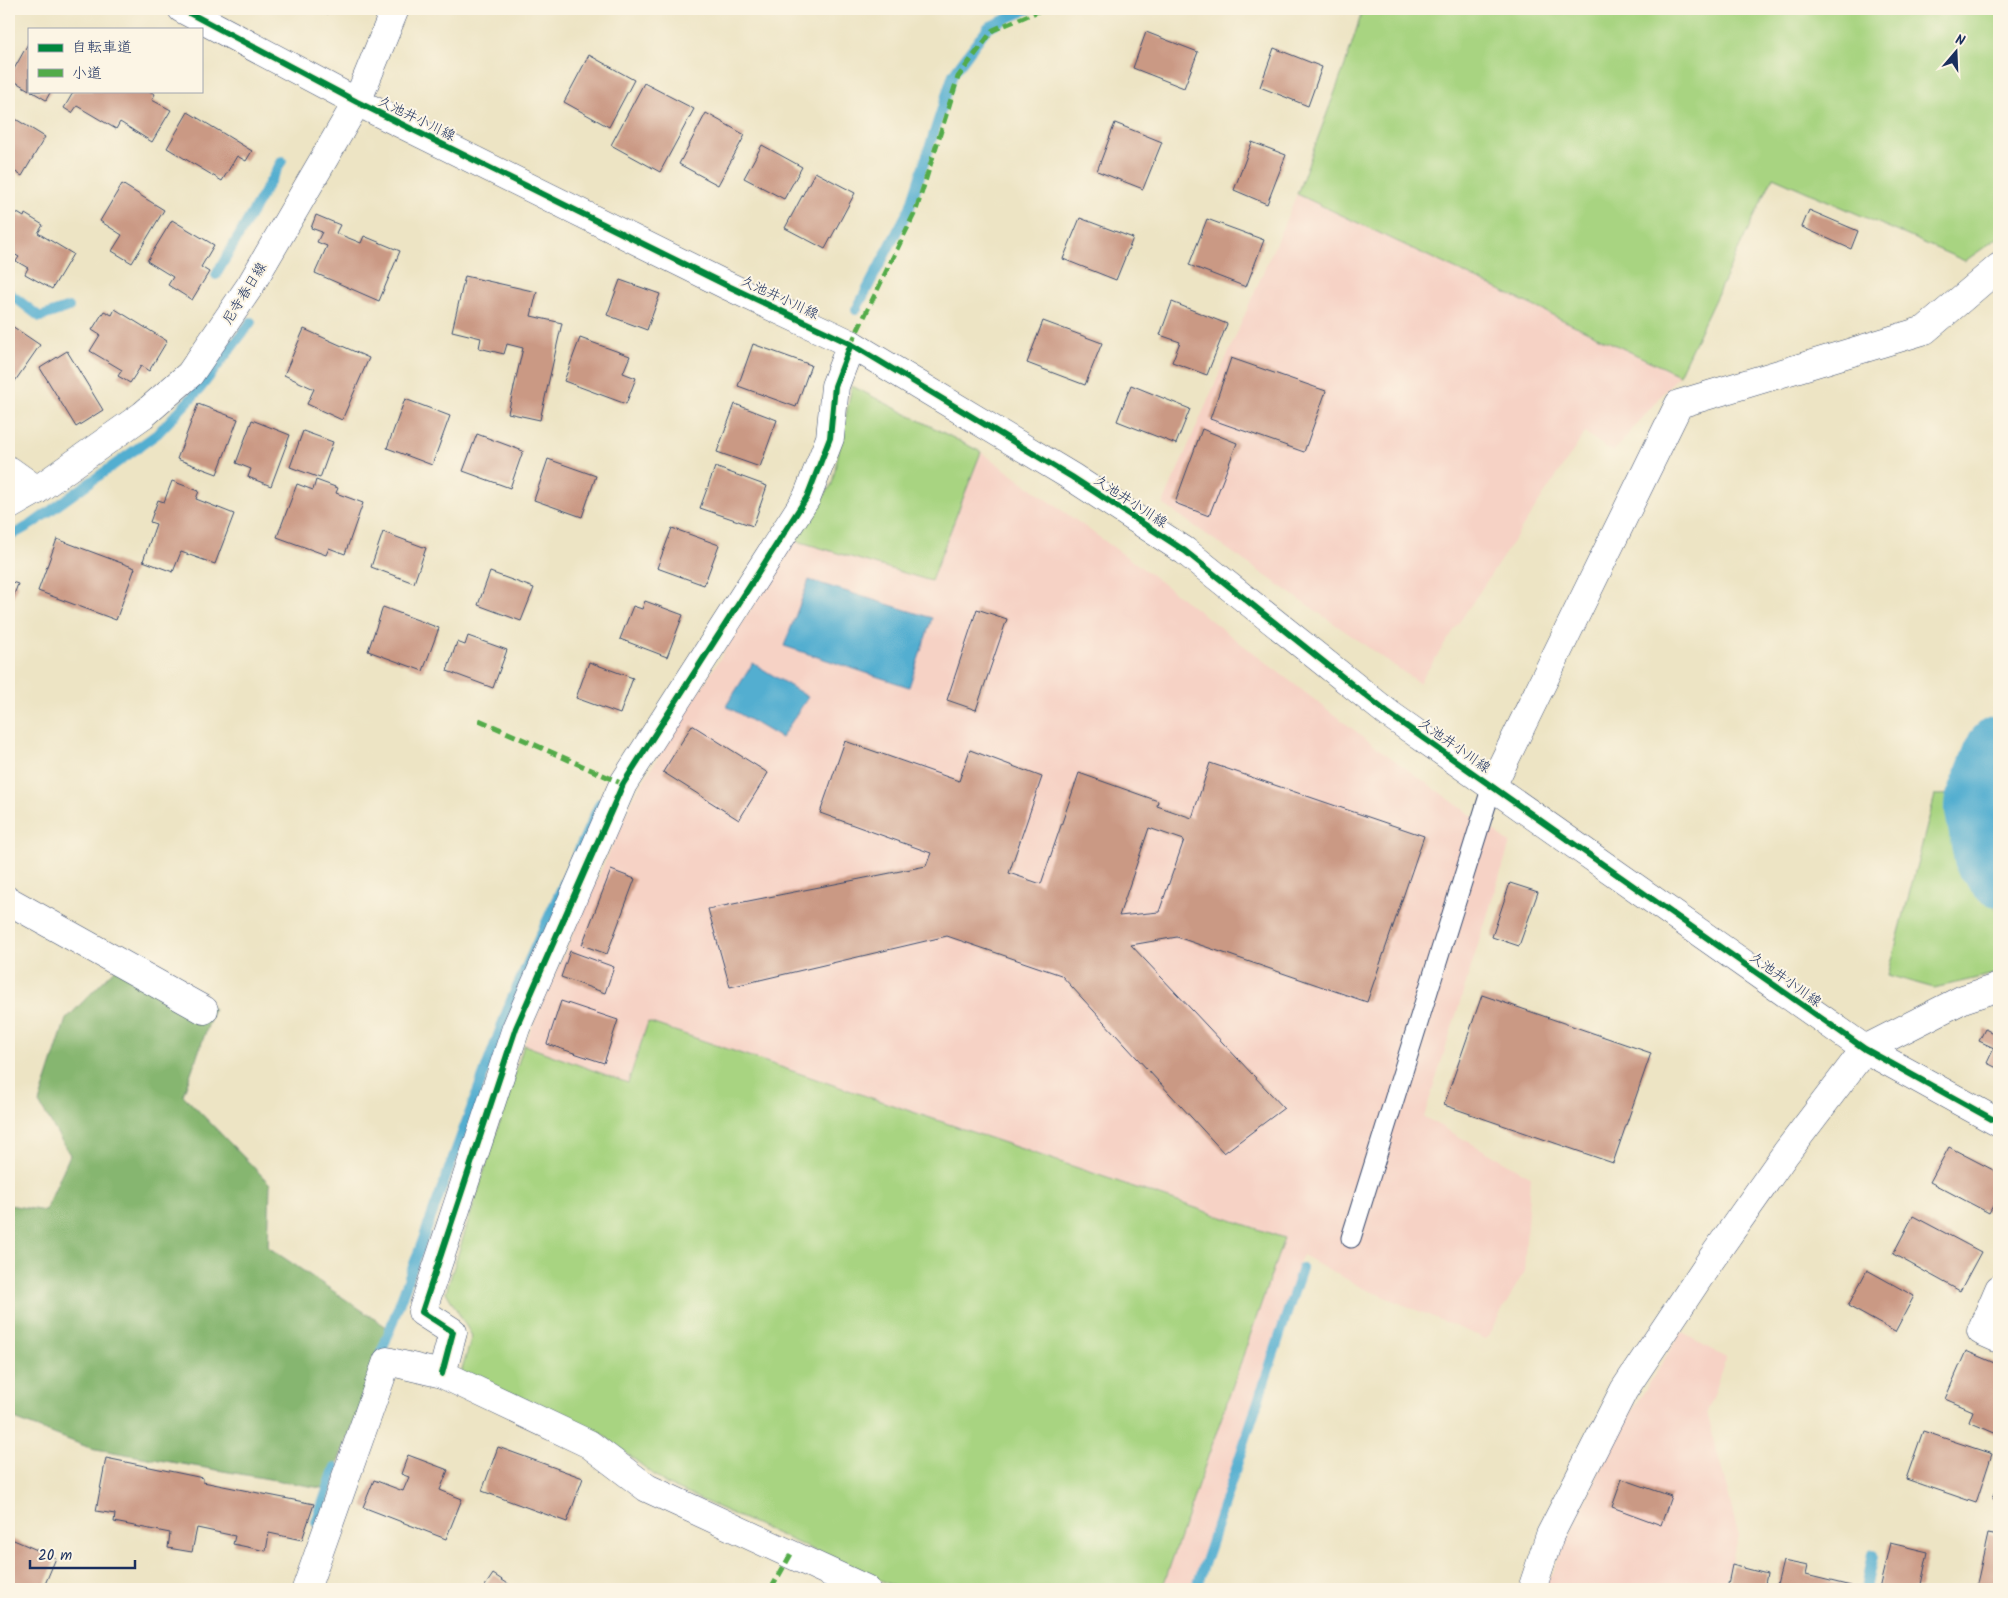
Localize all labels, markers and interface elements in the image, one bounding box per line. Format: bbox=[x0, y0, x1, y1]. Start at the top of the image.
legend bbox=[28, 28, 202, 92]
north arrow bbox=[1930, 28, 1980, 78]
text: N bbox=[1952, 29, 1968, 53]
text: 自転車道 bbox=[72, 36, 132, 60]
text: 小道 bbox=[72, 62, 102, 86]
street label: 久池井小川線 bbox=[374, 91, 459, 147]
street label: 尼寺春日線 bbox=[217, 258, 273, 329]
street label: 久池井小川線 bbox=[737, 270, 822, 326]
street label: 久池井小川線 bbox=[1089, 470, 1172, 534]
street label: 久池井小川線 bbox=[1414, 713, 1495, 779]
street label: 久池井小川線 bbox=[1745, 947, 1826, 1013]
scale bar bbox=[30, 1538, 135, 1570]
text: 20 m bbox=[38, 1544, 72, 1568]

